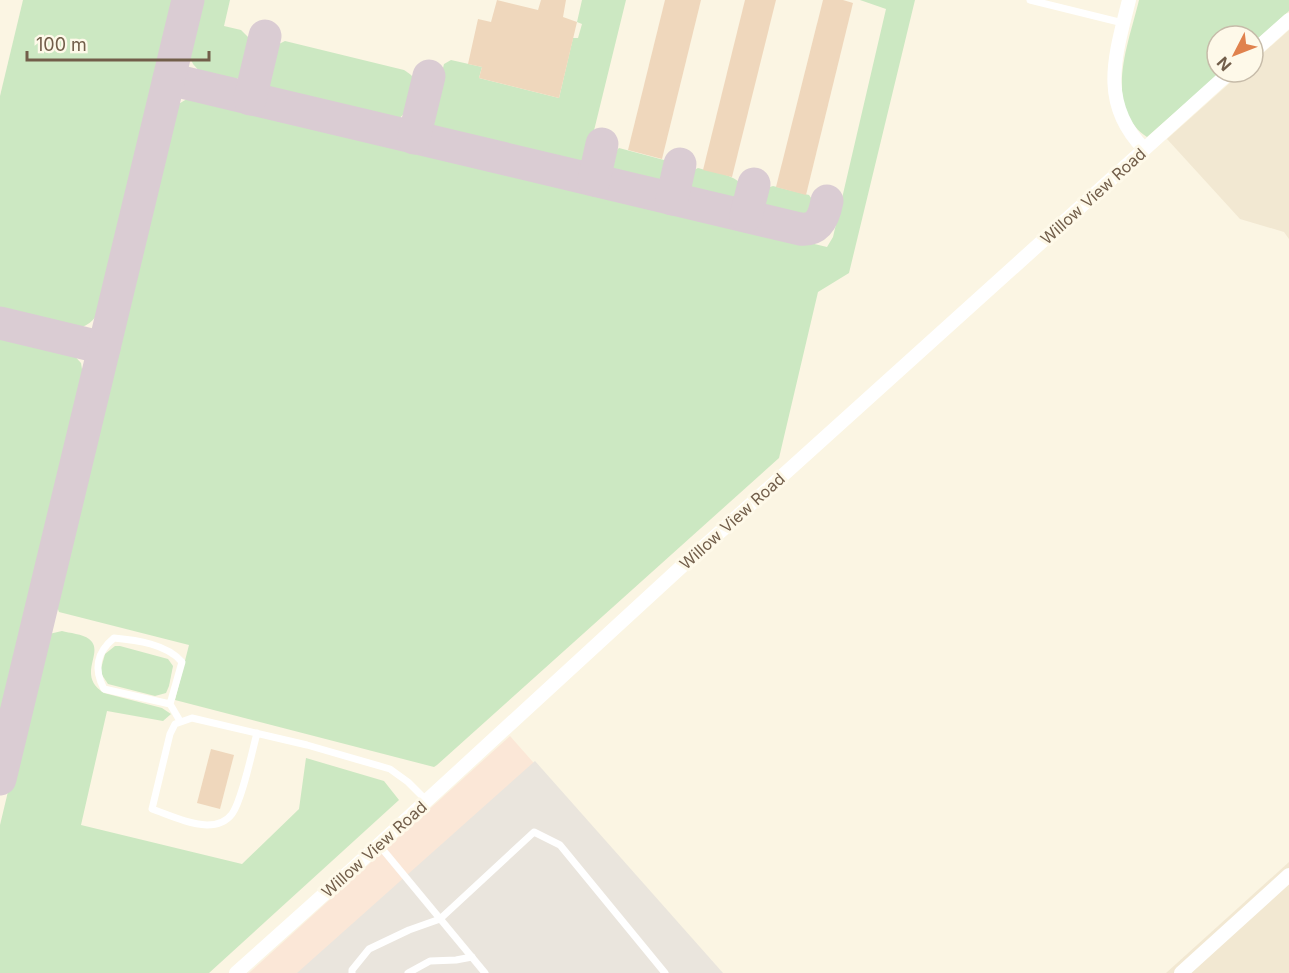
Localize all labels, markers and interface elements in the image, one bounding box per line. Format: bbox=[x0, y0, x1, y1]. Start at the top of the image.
scale bar bbox=[27, 24, 208, 62]
north arrow bbox=[1205, 24, 1265, 84]
text: 100 m bbox=[36, 34, 87, 55]
text: N bbox=[1212, 53, 1235, 75]
street label: Willow View Road bbox=[1036, 144, 1150, 248]
street label: Willow View Road bbox=[675, 469, 789, 573]
street label: Willow View Road bbox=[317, 797, 431, 901]

